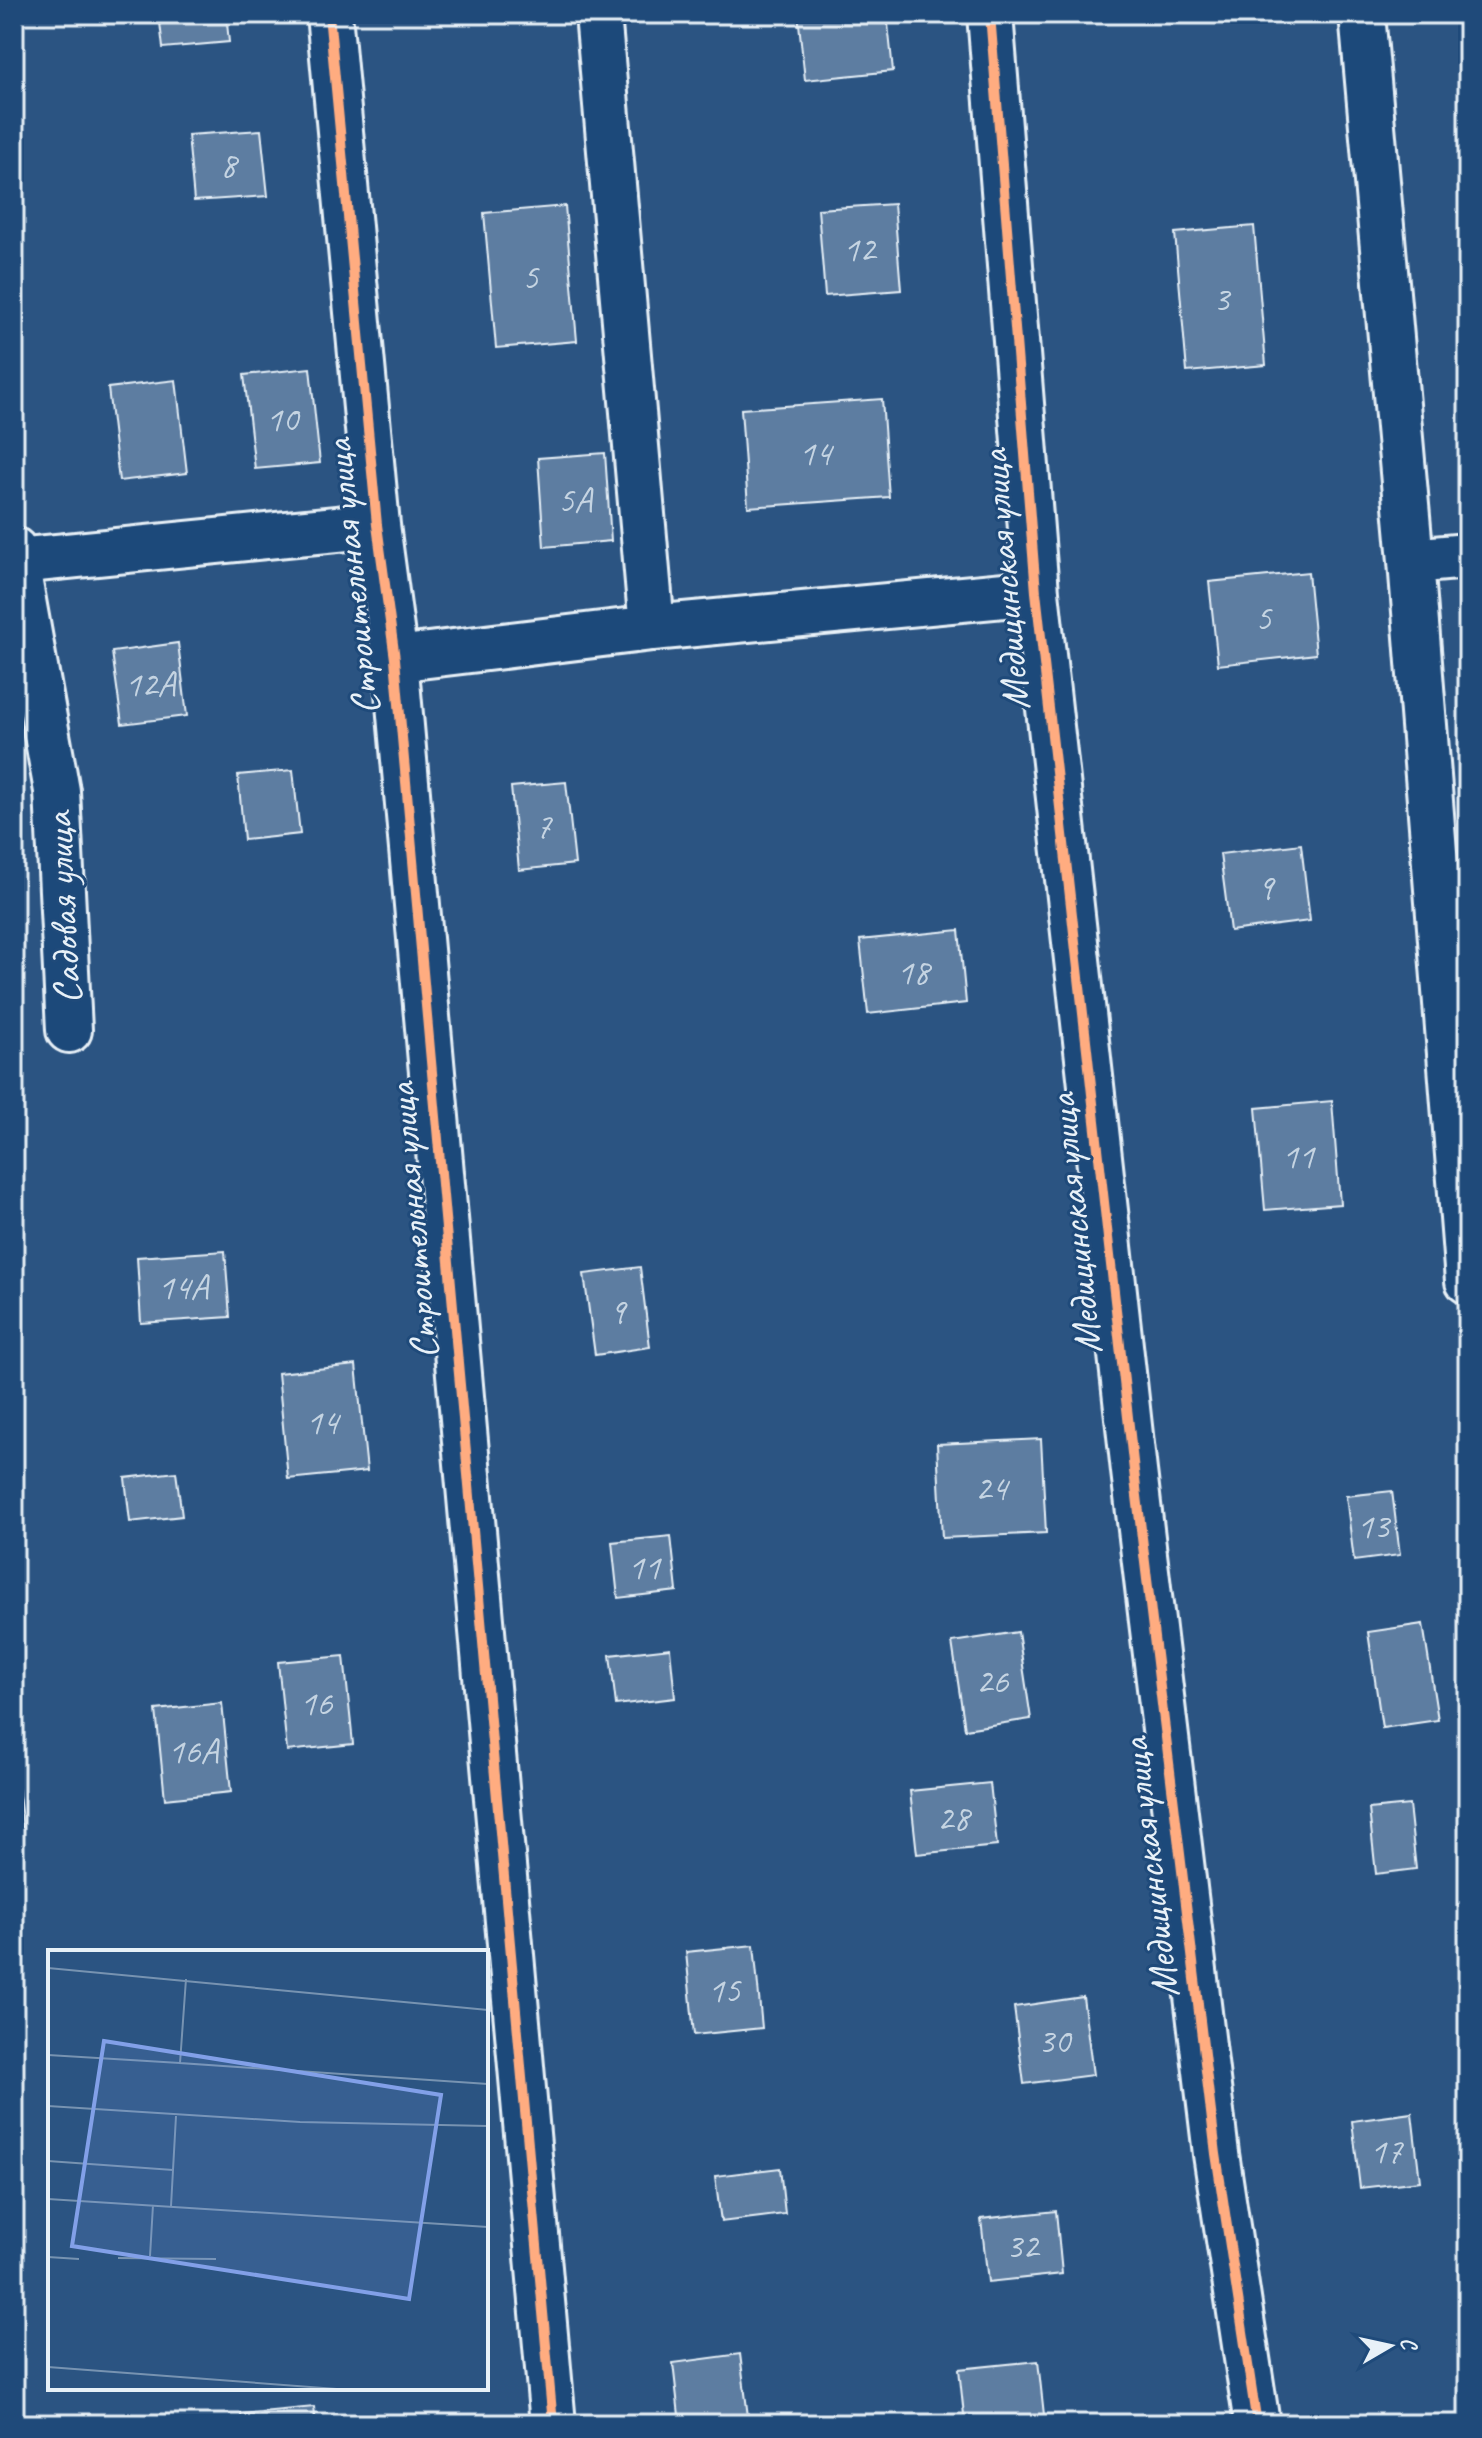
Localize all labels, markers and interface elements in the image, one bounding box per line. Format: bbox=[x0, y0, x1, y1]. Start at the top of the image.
house number: 8 bbox=[220, 142, 240, 188]
house number: 12 bbox=[843, 226, 878, 272]
house number: 5 bbox=[522, 254, 540, 300]
house number: 3 bbox=[1213, 276, 1232, 322]
house number: 10 bbox=[266, 396, 301, 442]
house number: 14 bbox=[799, 430, 835, 476]
street label: Строительная улица bbox=[312, 434, 391, 717]
street label: Медицинская улица bbox=[968, 445, 1041, 712]
house number: 5А bbox=[558, 477, 594, 523]
house number: 5 bbox=[1255, 595, 1273, 641]
house number: 12А bbox=[125, 661, 177, 707]
house number: 7 bbox=[535, 803, 553, 849]
street label: Садовая улица bbox=[33, 808, 93, 1005]
house number: 9 bbox=[1257, 864, 1276, 910]
house number: 18 bbox=[897, 949, 933, 995]
street label: Строительная улица bbox=[376, 1078, 450, 1361]
street label: Медицинская улица bbox=[1036, 1089, 1114, 1357]
house number: 11 bbox=[1282, 1133, 1316, 1179]
house number: 14А bbox=[158, 1264, 210, 1310]
house number: 9 bbox=[609, 1288, 628, 1334]
house number: 14 bbox=[306, 1399, 342, 1445]
house number: 24 bbox=[975, 1465, 1011, 1511]
house number: 13 bbox=[1357, 1503, 1392, 1549]
house number: 11 bbox=[628, 1544, 662, 1590]
house number: 26 bbox=[976, 1658, 1010, 1704]
house number: 16 bbox=[300, 1680, 334, 1726]
house number: 16А bbox=[168, 1728, 220, 1774]
street label: Медицинская улица bbox=[1109, 1732, 1191, 2001]
house number: 28 bbox=[937, 1795, 973, 1841]
inset map bbox=[48, 1950, 488, 2390]
house number: 15 bbox=[708, 1967, 742, 2013]
house number: 30 bbox=[1038, 2018, 1073, 2064]
house number: 17 bbox=[1370, 2128, 1404, 2174]
house number: 32 bbox=[1006, 2223, 1041, 2269]
north arrow bbox=[1350, 2306, 1430, 2386]
text: С bbox=[1394, 2335, 1424, 2354]

